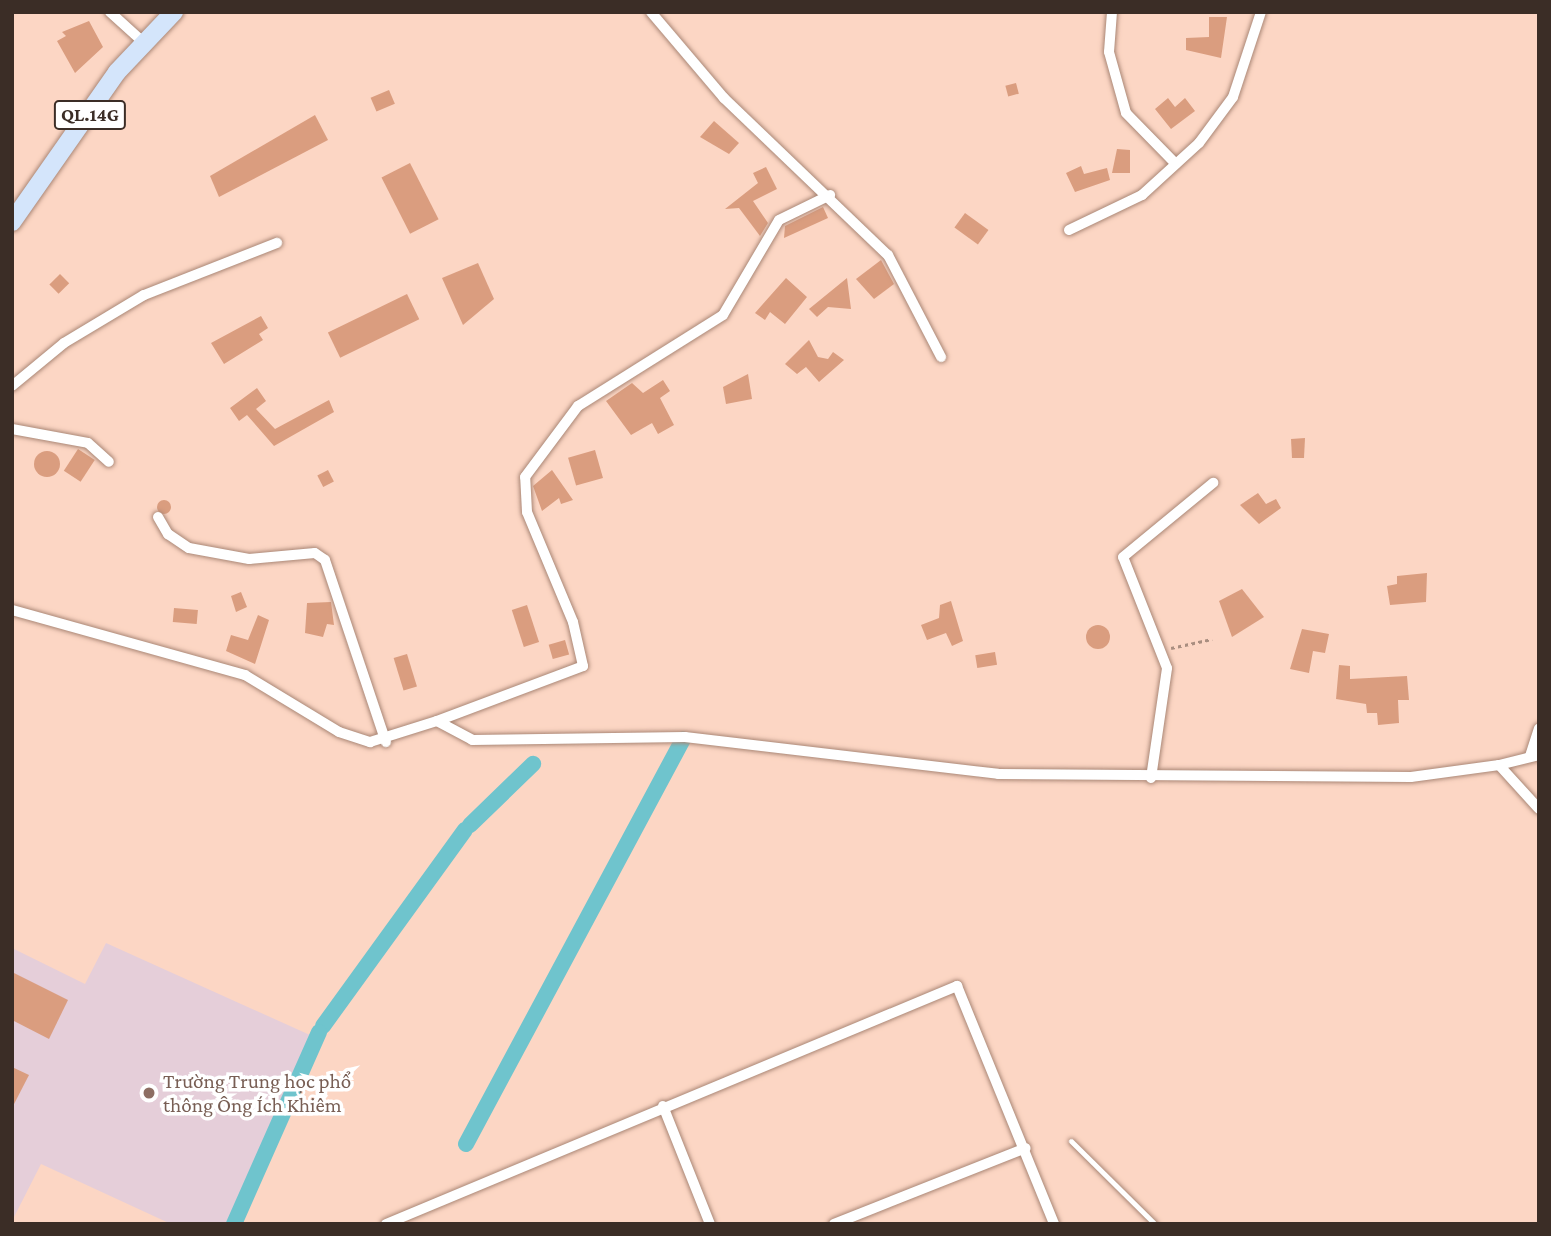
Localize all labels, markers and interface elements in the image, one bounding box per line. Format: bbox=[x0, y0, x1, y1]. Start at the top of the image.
road number: QL.14G bbox=[53, 99, 127, 130]
place label: Trường Trung học phổ thông Ông Ích Khiêm bbox=[163, 1068, 351, 1118]
marker: Trường Trung học phổ thông Ông Ích Khiêm bbox=[141, 1085, 157, 1101]

